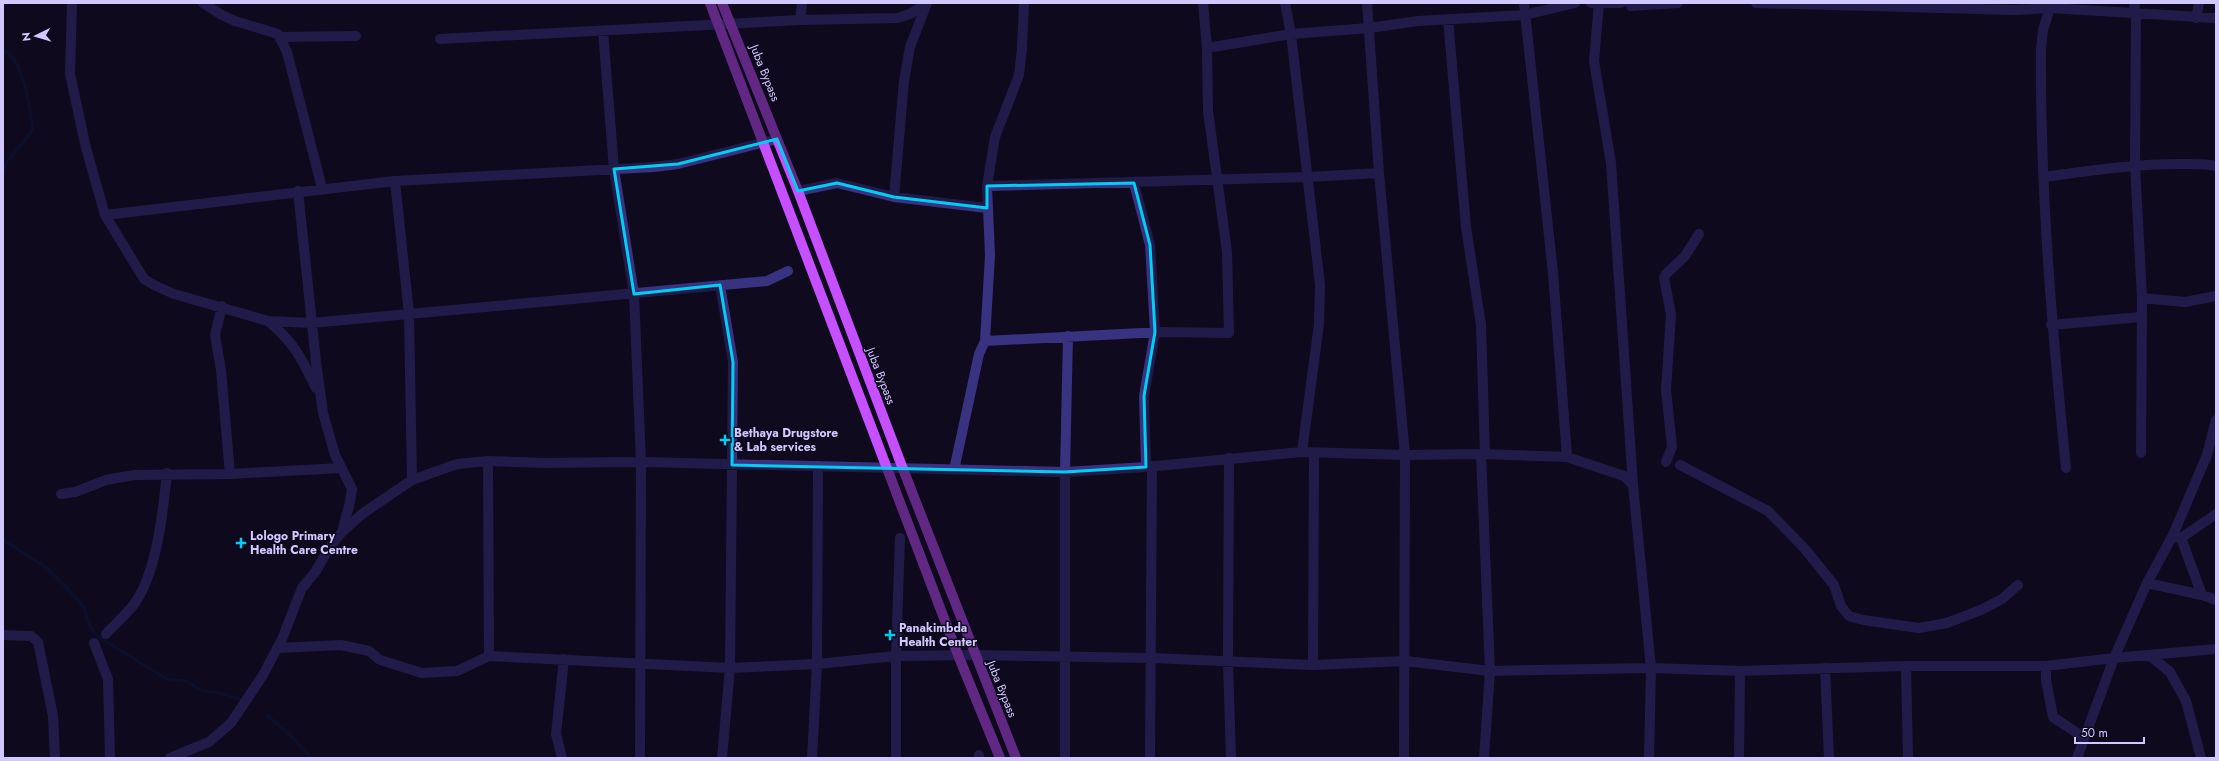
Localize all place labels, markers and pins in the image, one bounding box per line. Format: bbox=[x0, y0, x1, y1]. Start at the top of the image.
place label: Bethaya Drugstore & Lab services bbox=[734, 424, 838, 456]
marker: Bethaya Drugstore & Lab services bbox=[719, 434, 731, 446]
place label: Lologo Primary Health Care Centre bbox=[250, 527, 358, 559]
marker: Lologo Primary Health Care Centre bbox=[235, 537, 247, 549]
place label: Panakimbda Health Center bbox=[899, 619, 977, 651]
marker: Panakimbda Health Center bbox=[884, 629, 896, 641]

